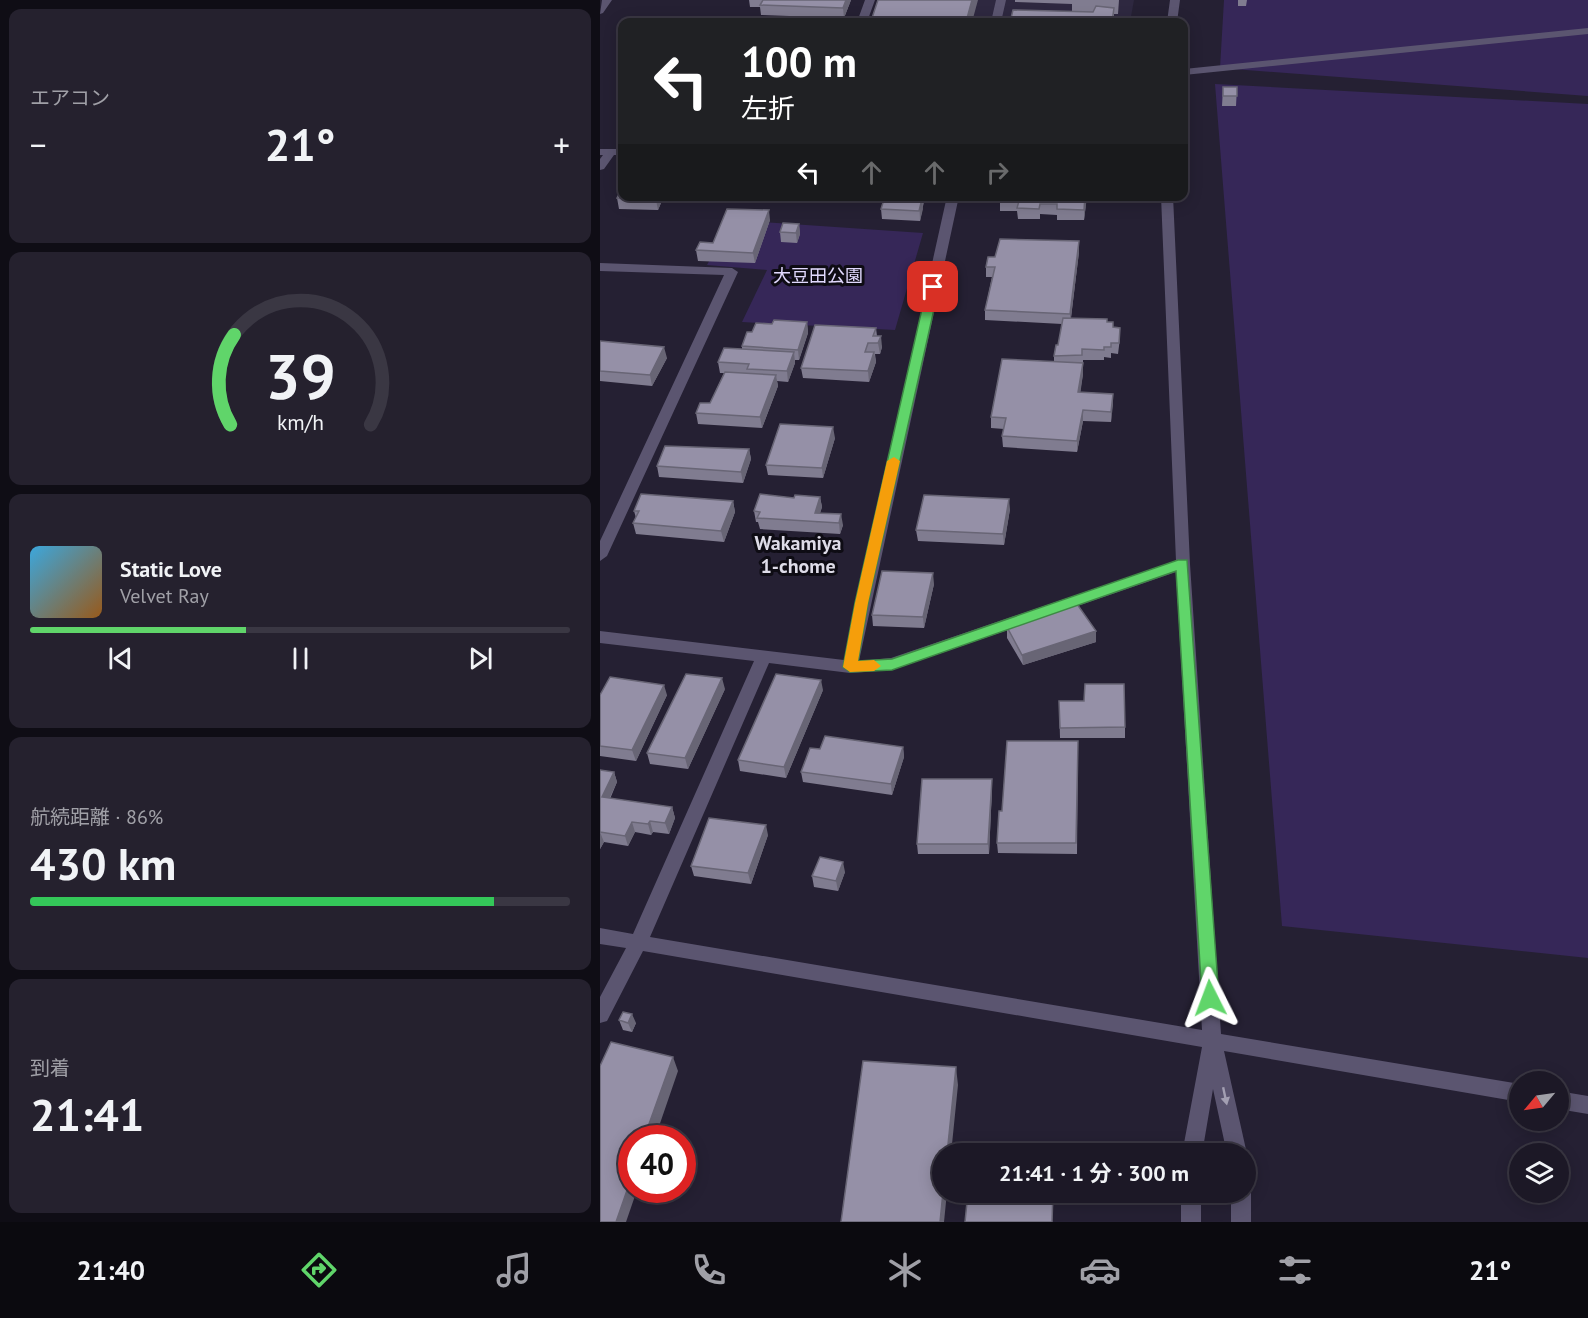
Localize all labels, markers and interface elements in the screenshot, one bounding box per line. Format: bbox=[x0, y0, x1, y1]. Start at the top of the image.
text: 100 m bbox=[741, 34, 857, 89]
icon: left bbox=[642, 42, 720, 120]
text: エアコン bbox=[30, 85, 110, 111]
text: 左折 bbox=[741, 91, 795, 125]
text: 21° bbox=[265, 115, 335, 173]
text: − bbox=[30, 123, 47, 166]
text: + bbox=[553, 123, 570, 166]
icon: left bbox=[792, 156, 825, 189]
icon: ahead bbox=[855, 156, 888, 189]
icon: ahead bbox=[918, 156, 951, 189]
icon: right bbox=[981, 156, 1014, 189]
pin bbox=[907, 261, 958, 312]
park label: 大豆田公園 bbox=[773, 264, 863, 287]
icon: arrive bbox=[916, 270, 949, 303]
text: 39 bbox=[265, 336, 335, 417]
text: km/h bbox=[276, 409, 323, 437]
district label: Wakamiya 1-chome bbox=[755, 530, 842, 579]
text: Static Love bbox=[120, 555, 222, 583]
text: Velvet Ray bbox=[120, 583, 209, 609]
icon: previous bbox=[104, 642, 137, 675]
icon: pause bbox=[284, 642, 317, 675]
icon: next bbox=[464, 642, 497, 675]
text: 航続距離 · 86% bbox=[30, 804, 163, 830]
text: 430 km bbox=[30, 834, 176, 892]
position arrow bbox=[1178, 966, 1242, 1030]
text: 到着 bbox=[30, 1055, 70, 1081]
north arrow bbox=[1509, 1071, 1569, 1131]
map controls bbox=[1509, 1071, 1569, 1203]
text: 21:41 bbox=[30, 1085, 144, 1143]
one-way arrow bbox=[1220, 1087, 1230, 1105]
speed limit sign: 40 bbox=[618, 1125, 696, 1203]
button: layers bbox=[1509, 1143, 1569, 1203]
text: 21:41 · 1 分 · 300 m bbox=[999, 1159, 1189, 1187]
icon: directions bbox=[298, 1249, 340, 1291]
icon: music bbox=[493, 1249, 535, 1291]
icon: phone bbox=[688, 1249, 730, 1291]
icon: climate bbox=[884, 1249, 926, 1291]
icon: car bbox=[1079, 1249, 1121, 1291]
icon: filters bbox=[1274, 1249, 1316, 1291]
text: 21:40 bbox=[77, 1253, 145, 1287]
text: 21° bbox=[1469, 1253, 1511, 1287]

